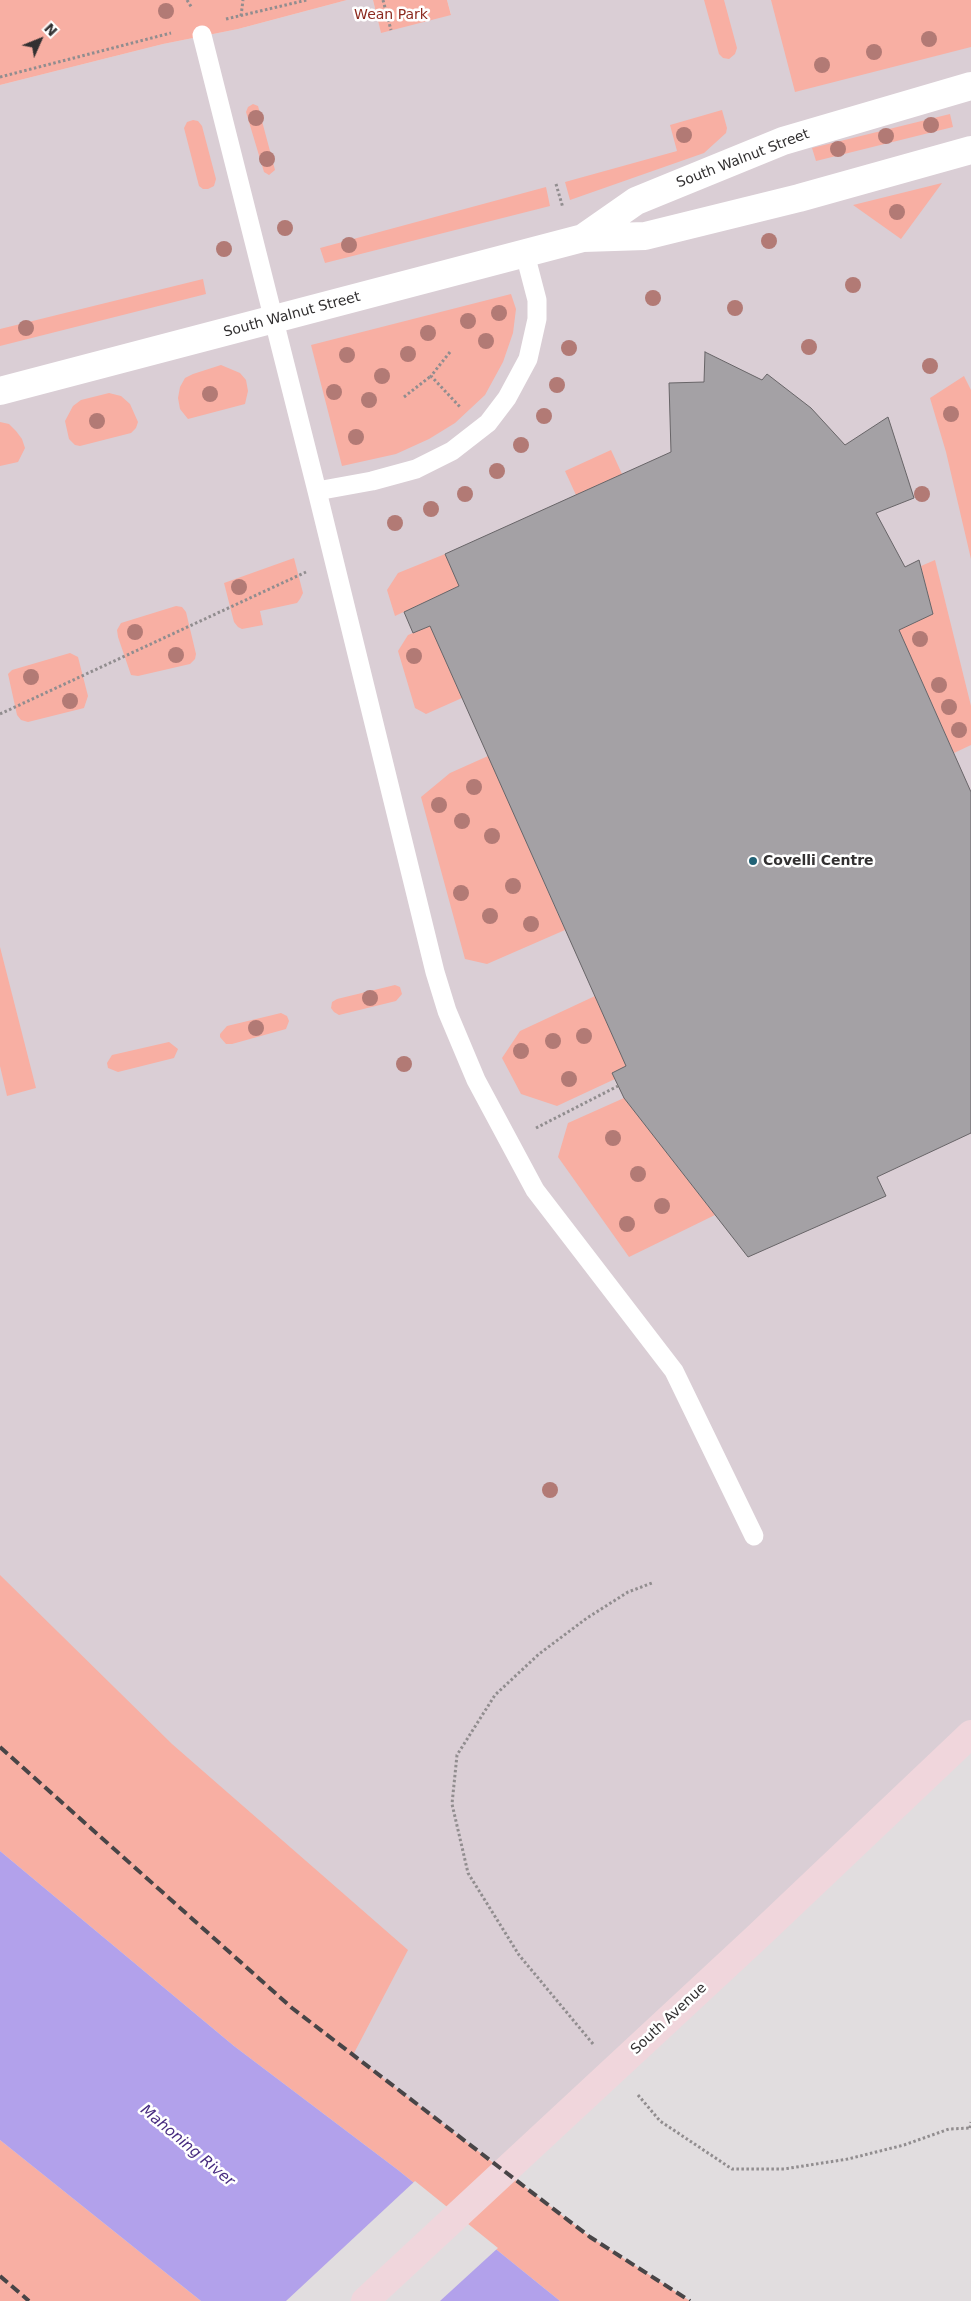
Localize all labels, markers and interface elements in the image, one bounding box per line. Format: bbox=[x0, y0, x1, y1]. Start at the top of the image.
park label: Wean Park bbox=[354, 7, 428, 23]
north arrow bbox=[15, 15, 65, 65]
text: N bbox=[41, 20, 61, 39]
street label: South Walnut Street bbox=[674, 126, 812, 192]
street label: South Walnut Street bbox=[222, 289, 362, 341]
place label: Covelli Centre bbox=[763, 853, 874, 869]
marker: Covelli Centre bbox=[747, 855, 759, 867]
street label: South Avenue bbox=[628, 1980, 710, 2058]
water label: Mahoning River bbox=[136, 2101, 238, 2191]

